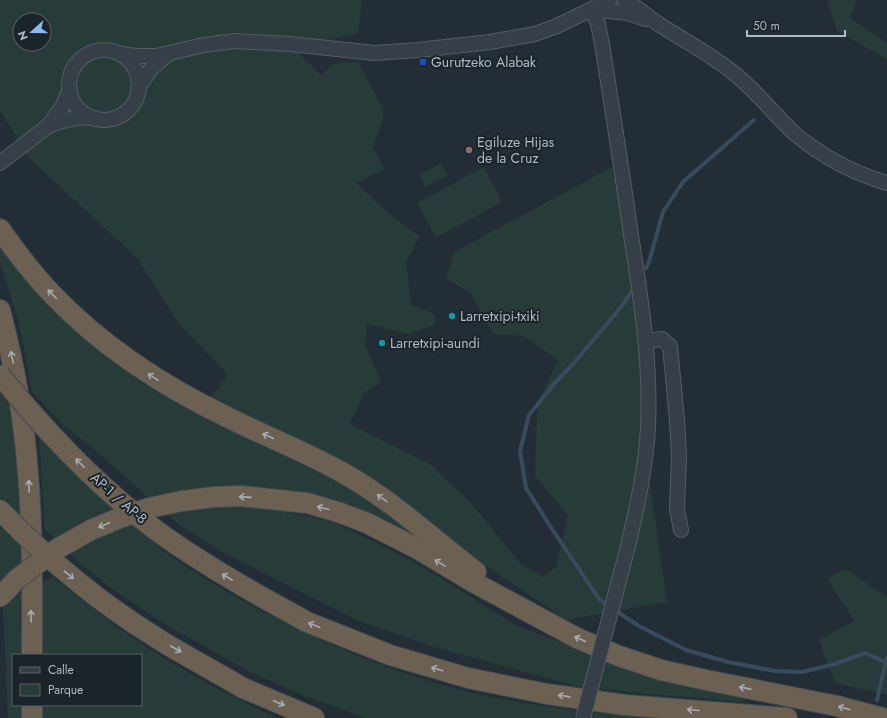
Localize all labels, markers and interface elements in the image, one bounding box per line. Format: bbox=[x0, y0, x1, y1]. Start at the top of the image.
north arrow bbox=[12, 12, 52, 52]
scale bar bbox=[747, 12, 845, 38]
text: 50 m bbox=[753, 17, 780, 35]
text: N bbox=[14, 29, 32, 43]
place label: Gurutzeko Alabak bbox=[431, 52, 537, 72]
marker: Gurutzeko Alabak bbox=[418, 57, 428, 67]
place label: Egiluze Hijas de la Cruz bbox=[477, 132, 554, 168]
marker: Egiluze Hijas de la Cruz bbox=[464, 145, 474, 155]
one-way arrow bbox=[47, 289, 57, 299]
place label: Larretxipi-txiki bbox=[460, 306, 540, 326]
marker: Larretxipi-txiki bbox=[447, 311, 457, 321]
place label: Larretxipi-aundi bbox=[390, 333, 480, 353]
marker: Larretxipi-aundi bbox=[377, 338, 387, 348]
one-way arrow bbox=[7, 351, 15, 364]
one-way arrow bbox=[147, 372, 159, 380]
one-way arrow bbox=[262, 432, 274, 439]
one-way arrow bbox=[75, 458, 85, 468]
street label: AP-1 / AP-8 bbox=[86, 468, 152, 528]
one-way arrow bbox=[25, 480, 32, 493]
one-way arrow bbox=[239, 493, 252, 500]
one-way arrow bbox=[377, 494, 388, 502]
one-way arrow bbox=[317, 503, 330, 511]
one-way arrow bbox=[99, 521, 111, 529]
one-way arrow bbox=[434, 558, 446, 566]
one-way arrow bbox=[64, 570, 75, 579]
one-way arrow bbox=[221, 572, 233, 580]
one-way arrow bbox=[28, 610, 35, 623]
one-way arrow bbox=[309, 621, 321, 628]
one-way arrow bbox=[575, 635, 587, 642]
one-way arrow bbox=[170, 645, 182, 653]
legend bbox=[12, 654, 142, 706]
text: Calle bbox=[48, 661, 74, 679]
one-way arrow bbox=[430, 665, 443, 672]
text: Parque bbox=[48, 681, 83, 699]
one-way arrow bbox=[739, 684, 752, 692]
one-way arrow bbox=[557, 692, 570, 700]
one-way arrow bbox=[272, 700, 284, 707]
one-way arrow bbox=[838, 704, 851, 711]
one-way arrow bbox=[687, 707, 700, 714]

